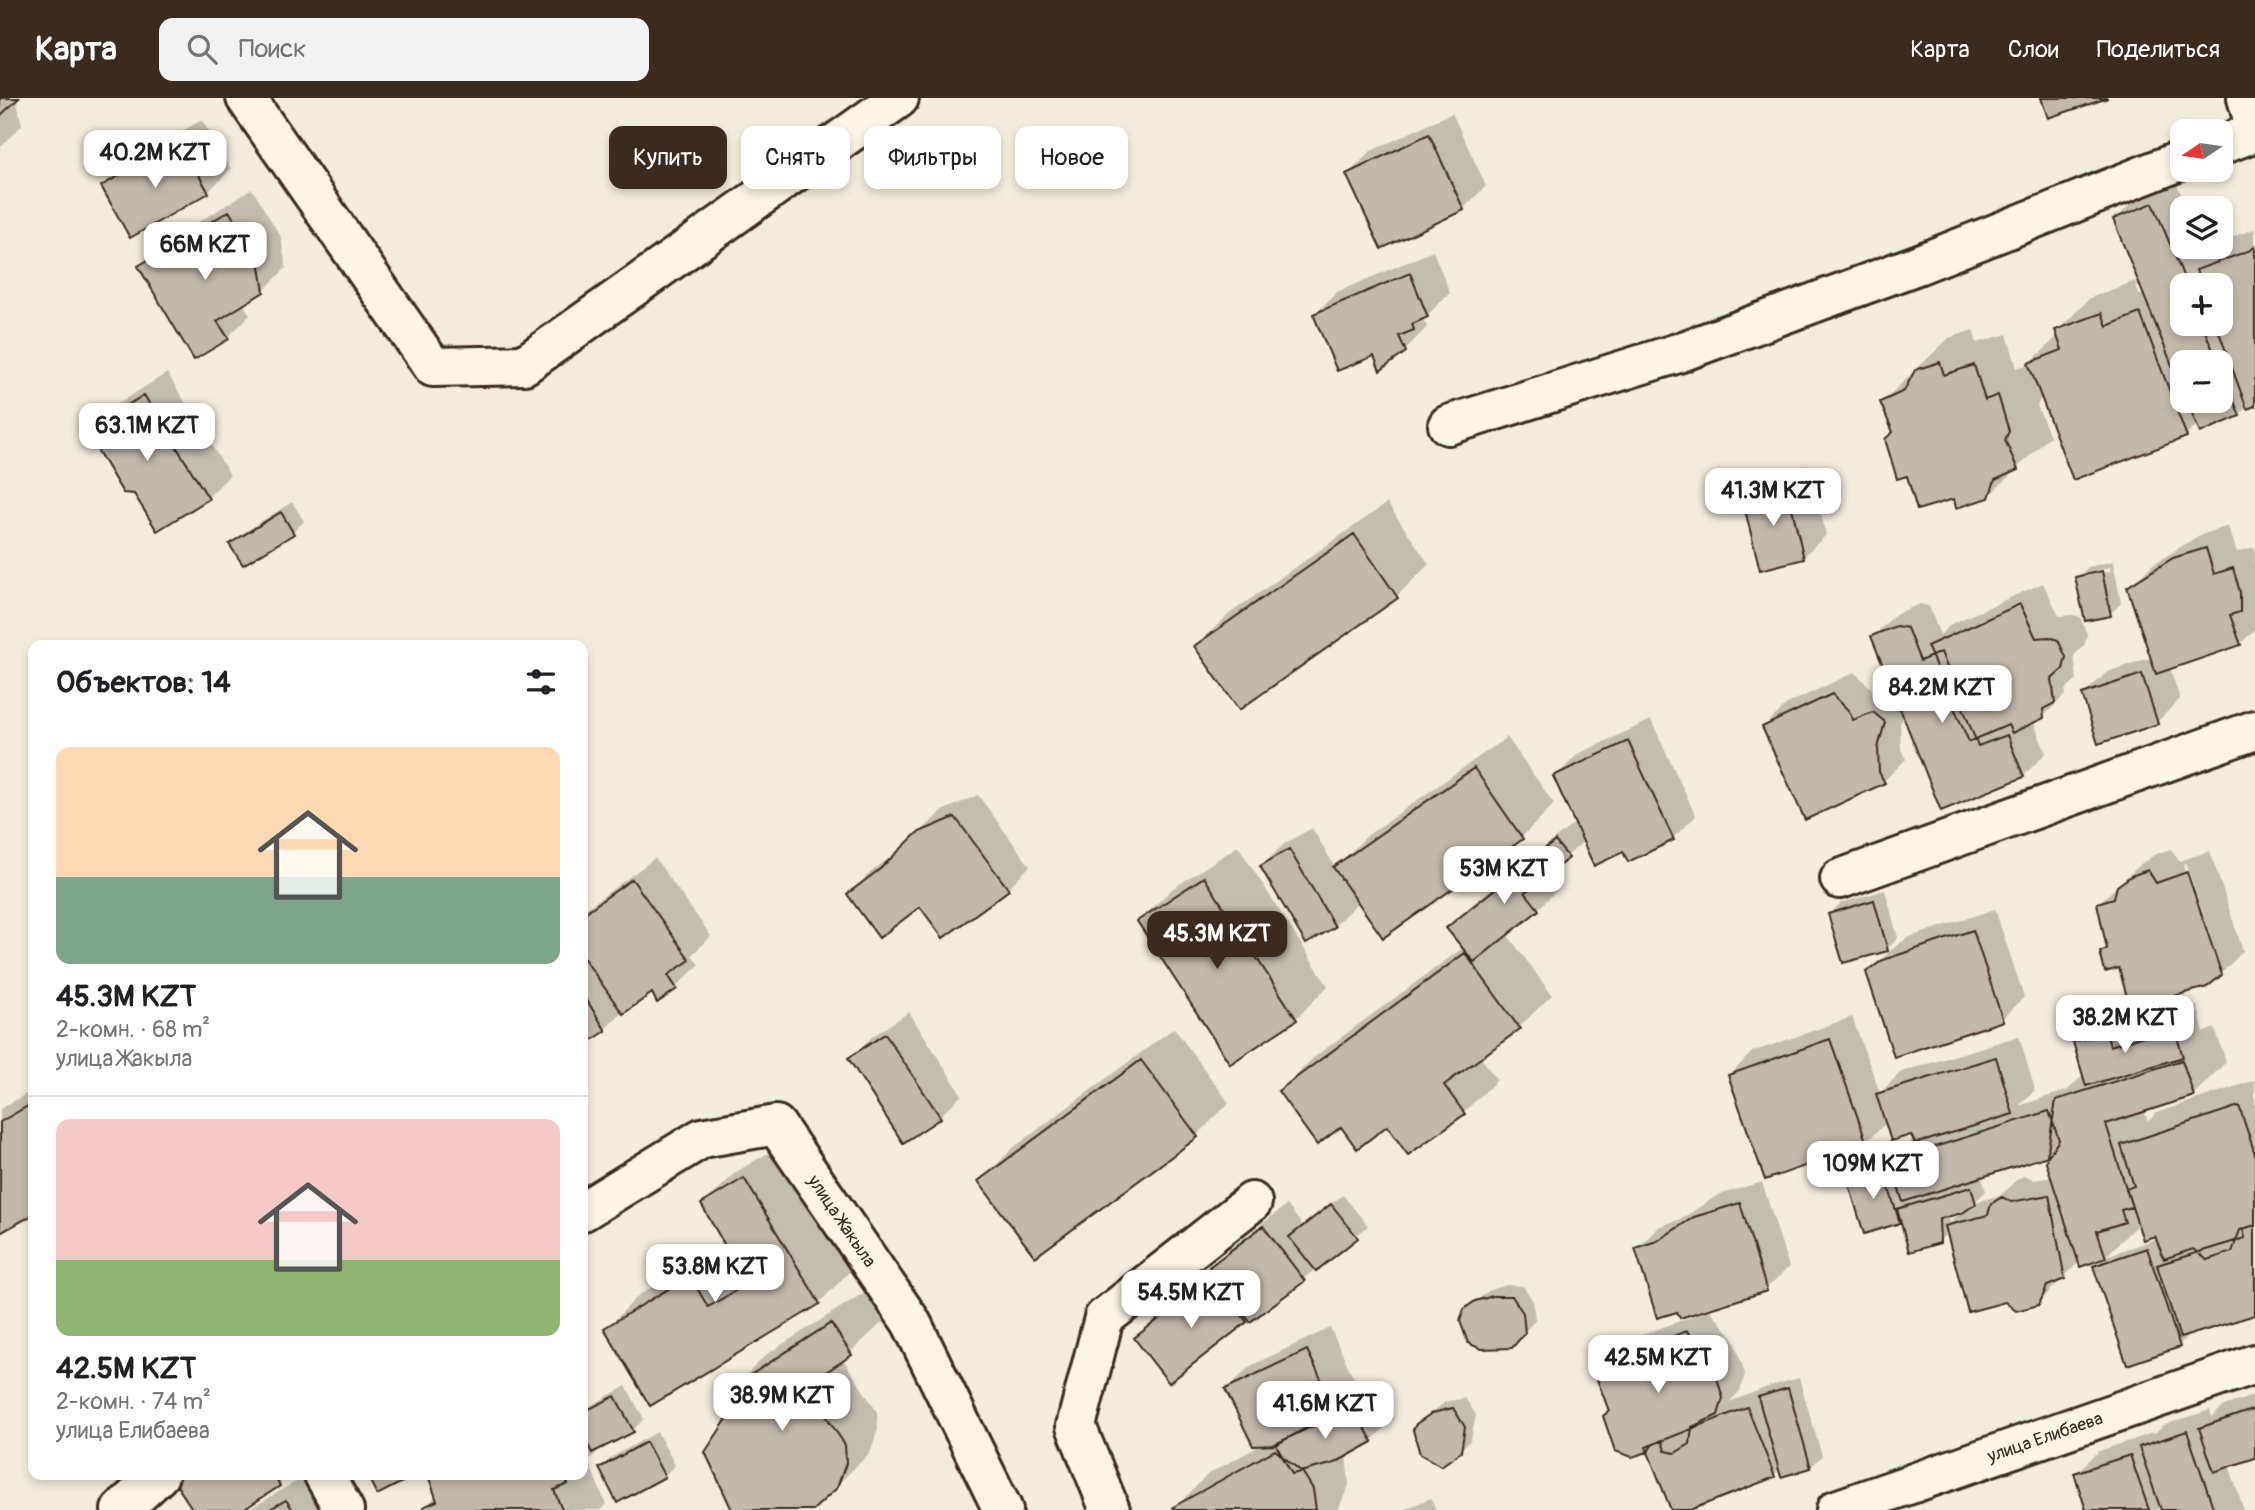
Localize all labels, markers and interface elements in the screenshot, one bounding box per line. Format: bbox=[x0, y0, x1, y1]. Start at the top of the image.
search box bbox=[159, 18, 649, 81]
text: Карта bbox=[35, 29, 117, 70]
icon: search bbox=[183, 30, 221, 68]
text: Поиск bbox=[239, 33, 307, 65]
text: Карта bbox=[1910, 35, 1970, 64]
text: Слои bbox=[2008, 35, 2059, 64]
text: Поделиться bbox=[2097, 35, 2220, 64]
north arrow bbox=[2170, 119, 2233, 182]
map controls bbox=[2170, 119, 2233, 413]
chip: Купить bbox=[609, 126, 727, 189]
chip: Снять bbox=[741, 126, 850, 189]
chip: Фильтры bbox=[864, 126, 1001, 189]
chip: Новое bbox=[1015, 126, 1128, 189]
pin: 40.2M KZT bbox=[75, 130, 235, 190]
text: 40.2M KZT bbox=[100, 138, 210, 167]
button: layers bbox=[2170, 196, 2233, 259]
pin: 66M KZT bbox=[140, 222, 270, 282]
text: 66M KZT bbox=[160, 230, 250, 259]
button: + bbox=[2170, 273, 2233, 336]
button: − bbox=[2170, 350, 2233, 413]
pin: 63.1M KZT bbox=[67, 404, 227, 463]
text: 63.1M KZT bbox=[95, 411, 199, 440]
pin: 41.3M KZT bbox=[1693, 468, 1853, 528]
text: 41.3M KZT bbox=[1721, 476, 1825, 505]
icon: filters bbox=[522, 663, 560, 701]
text: Объектов: 14 bbox=[56, 664, 231, 701]
pin: 84.2M KZT bbox=[1862, 666, 2022, 725]
text: 84.2M KZT bbox=[1889, 673, 1995, 702]
icon: home bbox=[245, 792, 371, 918]
pin: 53M KZT bbox=[1439, 846, 1569, 906]
text: 53M KZT bbox=[1459, 854, 1549, 883]
pin: 45.3M KZT bbox=[1137, 912, 1297, 971]
text: 45.3M KZT bbox=[1163, 919, 1271, 948]
text: 45.3M KZT bbox=[56, 978, 196, 1015]
pin: 38.2M KZT bbox=[2045, 996, 2205, 1055]
text: 38.2M KZT bbox=[2072, 1003, 2178, 1032]
text: 2-комн. · 68 m² bbox=[56, 1015, 210, 1044]
text: улица Жакыла bbox=[56, 1044, 192, 1073]
pin: 109M KZT bbox=[1801, 1142, 1945, 1201]
text: 109M KZT bbox=[1823, 1149, 1923, 1178]
icon: home bbox=[245, 1164, 371, 1290]
street label: улица Жакыла bbox=[802, 1170, 881, 1272]
pin: 53.8M KZT bbox=[635, 1244, 795, 1304]
text: 53.8M KZT bbox=[662, 1252, 768, 1281]
pin: 54.5M KZT bbox=[1111, 1270, 1271, 1330]
text: 54.5M KZT bbox=[1137, 1278, 1245, 1307]
pin: 42.5M KZT bbox=[1578, 1336, 1738, 1395]
text: 42.5M KZT bbox=[1604, 1343, 1712, 1372]
text: 42.5M KZT bbox=[56, 1350, 196, 1387]
pin: 38.9M KZT bbox=[702, 1374, 862, 1433]
text: 38.9M KZT bbox=[729, 1381, 835, 1410]
pin: 41.6M KZT bbox=[1245, 1382, 1405, 1441]
text: 2-комн. · 74 m² bbox=[56, 1387, 211, 1416]
text: 41.6M KZT bbox=[1273, 1389, 1377, 1418]
street label: улица Елибаева bbox=[1984, 1407, 2106, 1468]
text: улица Елибаева bbox=[56, 1416, 210, 1445]

